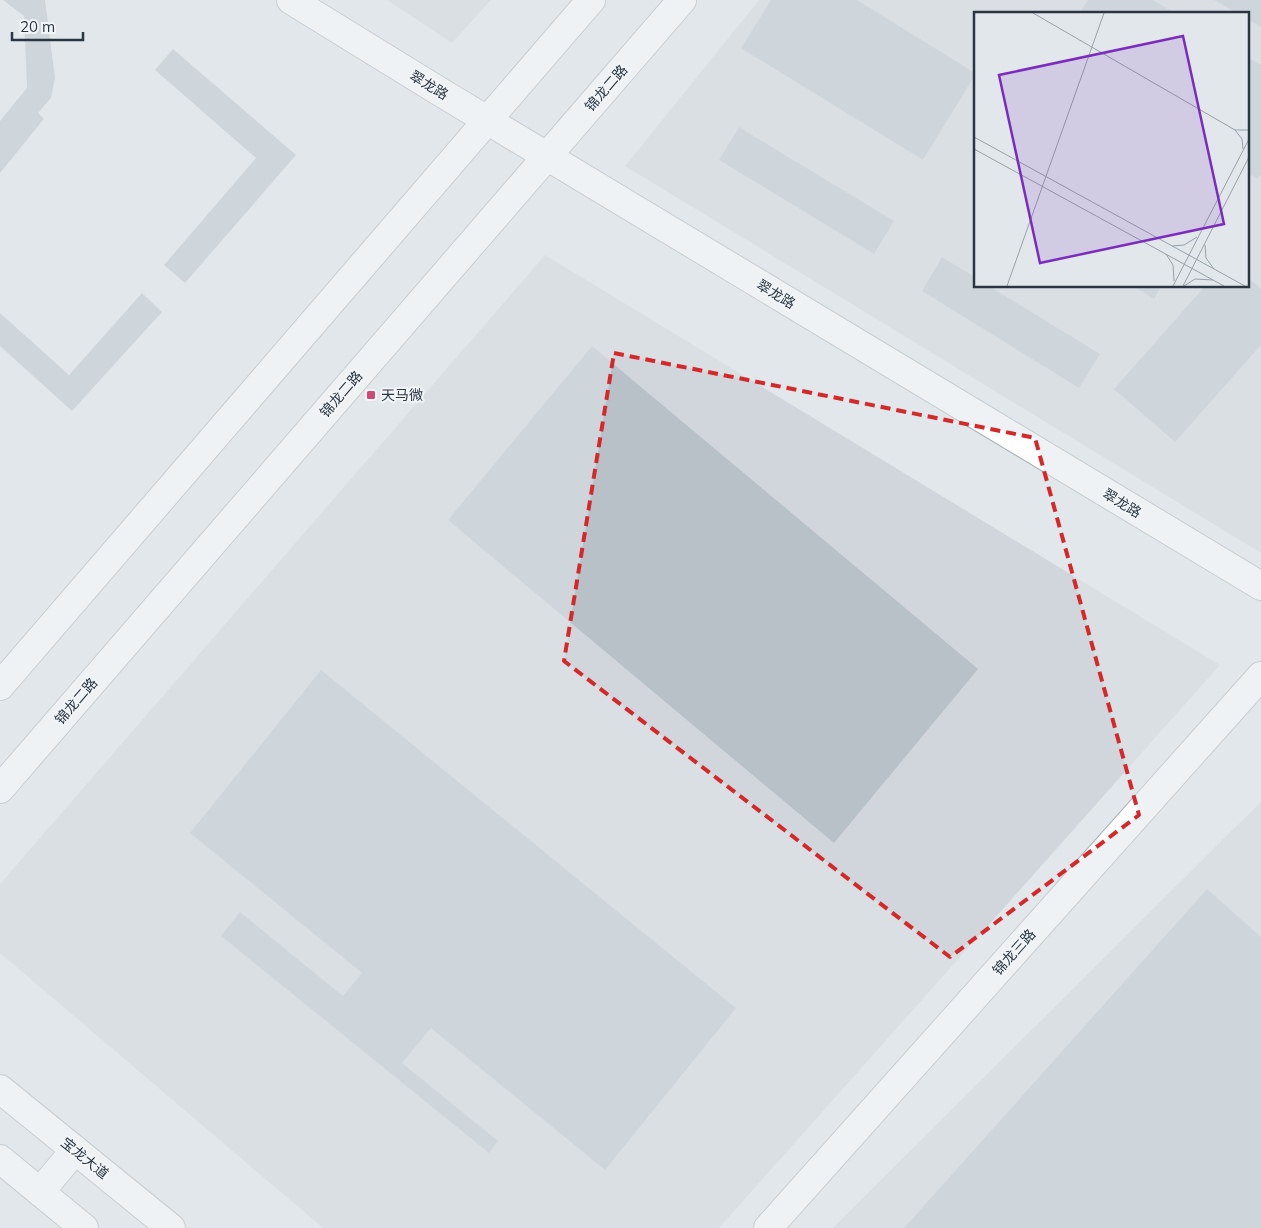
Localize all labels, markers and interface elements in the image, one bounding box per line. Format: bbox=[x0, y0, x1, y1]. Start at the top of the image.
scale bar bbox=[12, 10, 84, 42]
inset map bbox=[974, 12, 1248, 288]
text: 20 m bbox=[20, 17, 55, 36]
street label: 锦龙二路 bbox=[581, 61, 631, 115]
street label: 翠龙路 bbox=[406, 66, 452, 104]
street label: 翠龙路 bbox=[753, 275, 799, 313]
street label: 锦龙二路 bbox=[316, 367, 366, 421]
place label: 天马微 bbox=[381, 386, 423, 404]
marker: 天马微 bbox=[365, 389, 377, 401]
street label: 翠龙路 bbox=[1099, 484, 1145, 522]
street label: 锦龙二路 bbox=[51, 674, 101, 728]
street label: 锦龙三路 bbox=[989, 925, 1039, 979]
street label: 宝龙大道 bbox=[58, 1133, 112, 1183]

